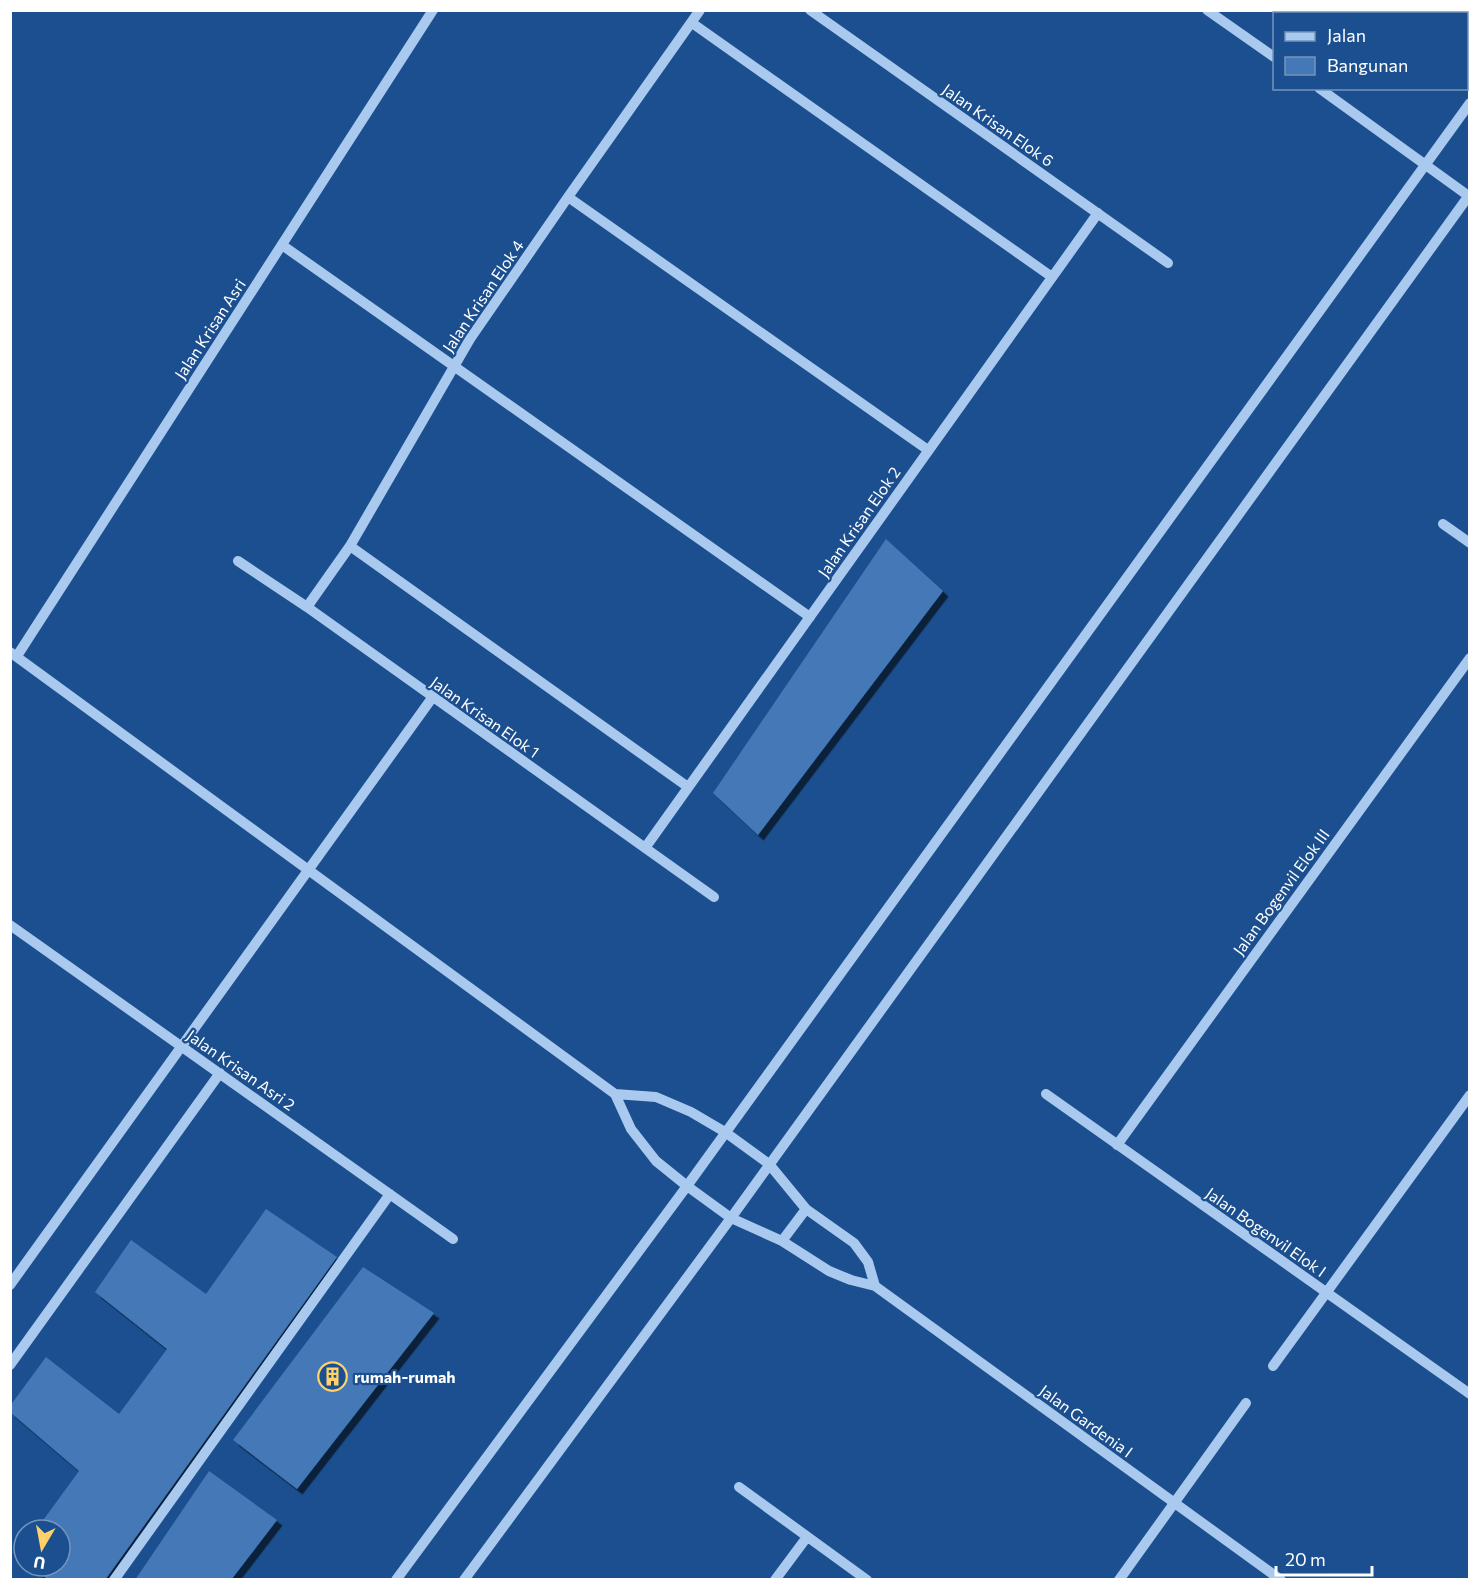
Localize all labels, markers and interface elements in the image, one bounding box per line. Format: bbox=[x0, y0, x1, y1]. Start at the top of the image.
legend bbox=[1273, 12, 1468, 90]
text: Jalan bbox=[1327, 24, 1366, 46]
text: Bangunan bbox=[1327, 54, 1408, 76]
street label: Jalan Krisan Elok 6 bbox=[939, 79, 1058, 170]
street label: Jalan Krisan Elok 4 bbox=[438, 236, 527, 355]
street label: Jalan Krisan Asri bbox=[170, 275, 249, 382]
street label: Jalan Krisan Elok 2 bbox=[813, 463, 904, 581]
street label: Jalan Krisan Elok 1 bbox=[427, 672, 543, 761]
street label: Jalan Bogenvil Elok III bbox=[1228, 825, 1333, 958]
street label: Jalan Krisan Asri 2 bbox=[184, 1025, 299, 1114]
street label: Jalan Bogenvil Elok I bbox=[1203, 1183, 1330, 1280]
building icon: rumah-rumah bbox=[317, 1361, 349, 1393]
place label: rumah-rumah bbox=[354, 1367, 456, 1386]
street label: Jalan Gardenia I bbox=[1036, 1380, 1137, 1461]
north arrow bbox=[12, 1518, 72, 1578]
scale bar bbox=[1276, 1539, 1372, 1577]
text: 20 m bbox=[1285, 1548, 1326, 1570]
text: U bbox=[32, 1553, 47, 1574]

